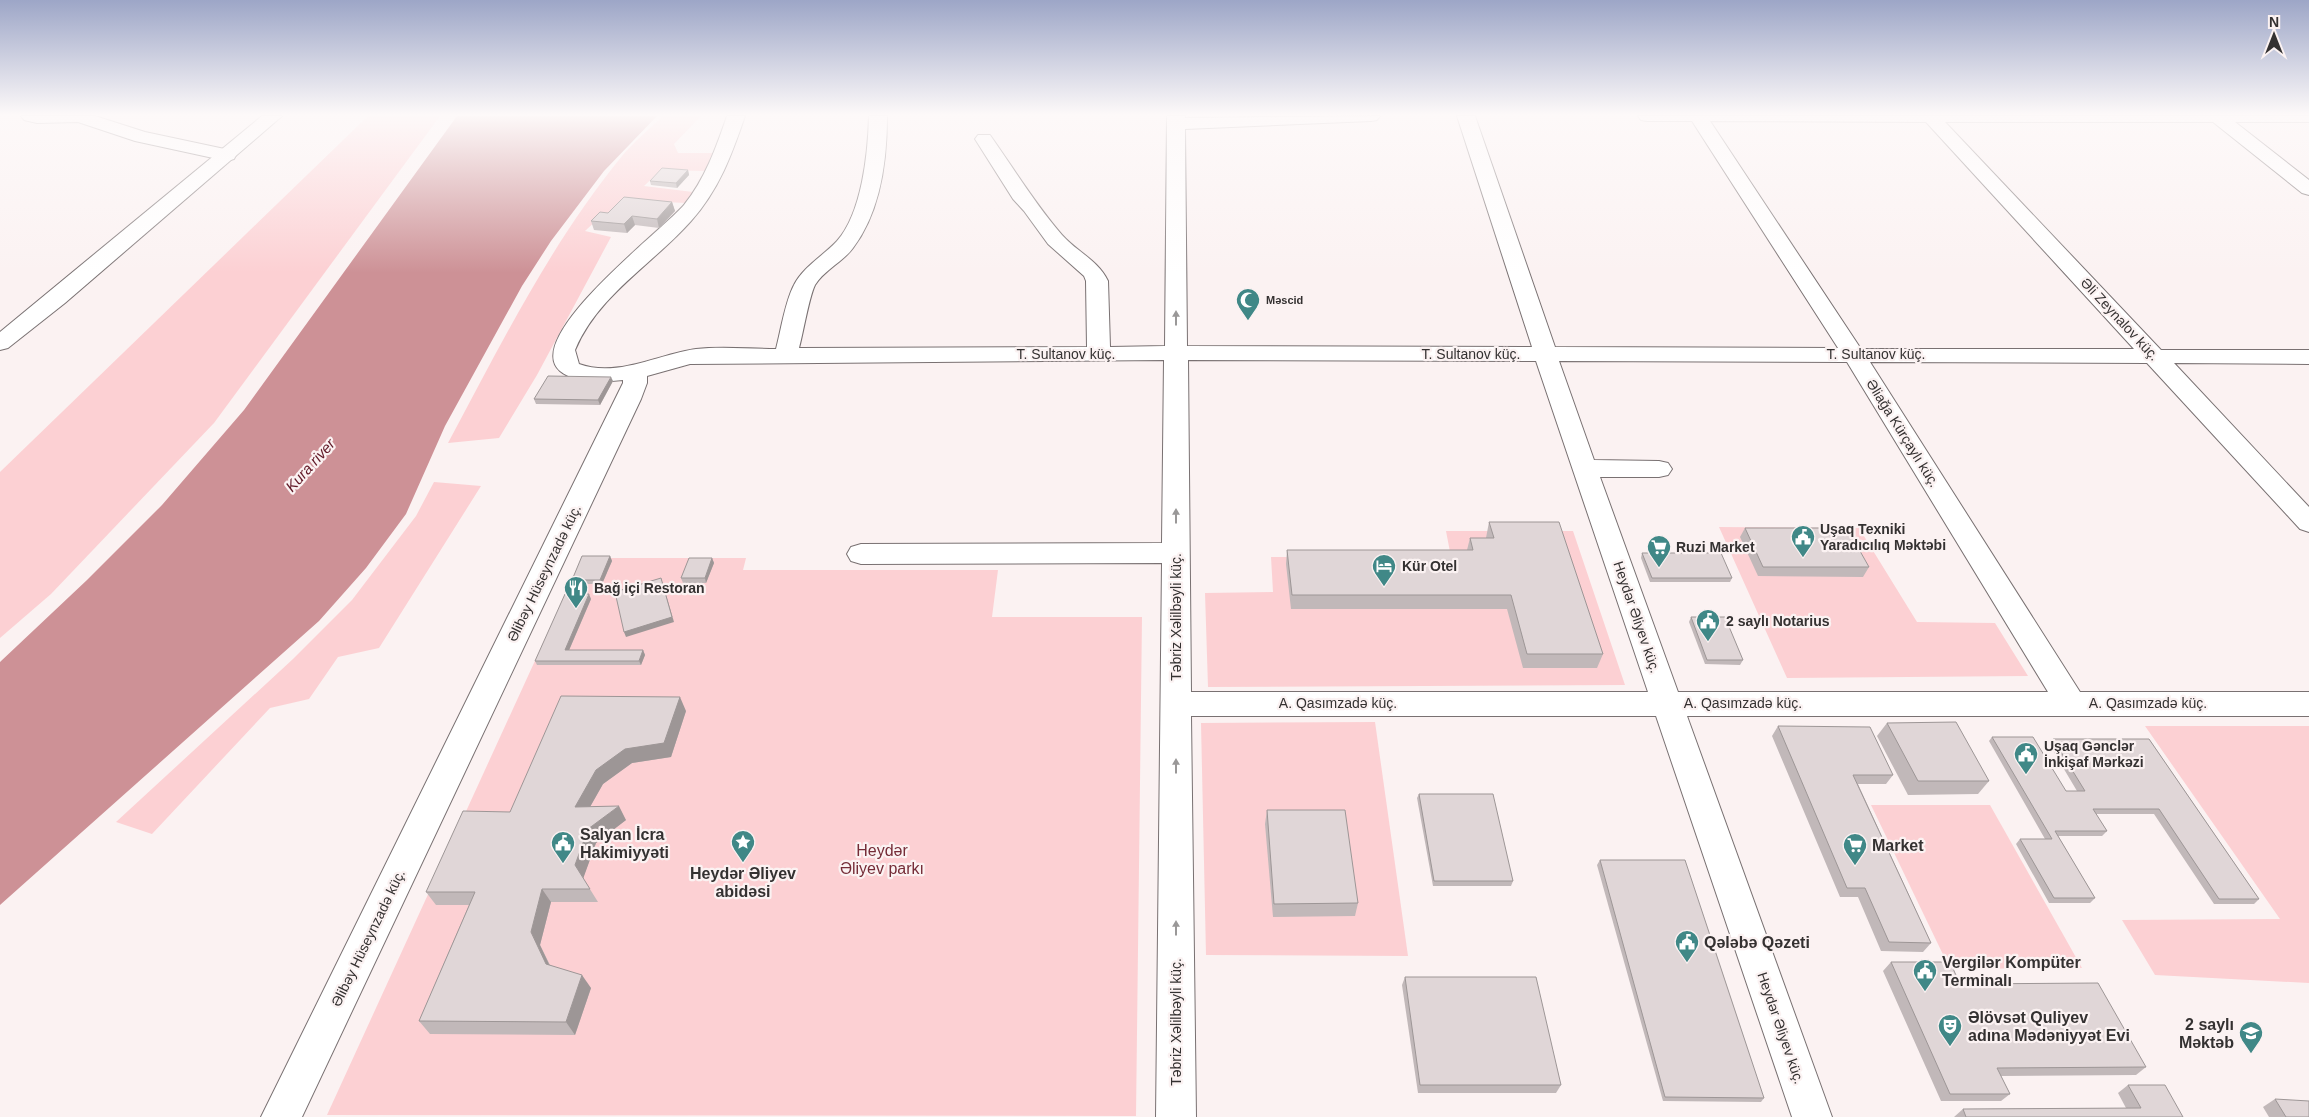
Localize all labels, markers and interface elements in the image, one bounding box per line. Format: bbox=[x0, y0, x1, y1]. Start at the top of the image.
north arrow bbox=[2249, 10, 2299, 60]
text: N bbox=[2269, 14, 2279, 30]
street label: Əli Zeynalov küç. bbox=[2078, 274, 2162, 364]
mosque icon: Məscid bbox=[1235, 287, 1261, 321]
place label: Məscid bbox=[1266, 294, 1303, 306]
one-way arrow bbox=[1172, 310, 1180, 326]
street label: T. Sultanov küç. bbox=[1017, 346, 1115, 362]
street label: T. Sultanov küç. bbox=[1422, 346, 1520, 362]
street label: T. Sultanov küç. bbox=[1827, 346, 1925, 362]
street label: Əliağa Kürçaylı küç. bbox=[1863, 376, 1943, 490]
water label: Kura river bbox=[282, 434, 339, 495]
street label: Əlibəy Hüseynzadə küç. bbox=[504, 502, 584, 644]
one-way arrow bbox=[1172, 508, 1180, 524]
place label: Uşaq Texniki Yaradıcılıq Məktəbi bbox=[1820, 521, 1946, 553]
public building icon: Uşaq Texniki Yaradıcılıq Məktəbi bbox=[1790, 524, 1816, 558]
supermarket icon: Ruzi Market bbox=[1646, 534, 1672, 568]
place label: Ruzi Market bbox=[1676, 539, 1755, 555]
street label: Təbriz Xəlilbəyli küç. bbox=[1168, 553, 1184, 681]
hotel icon: Kür Otel bbox=[1371, 553, 1397, 587]
place label: Kür Otel bbox=[1402, 558, 1457, 574]
street label: Heydər Əliyev küç. bbox=[1610, 559, 1664, 675]
restaurant icon: Bağ içi Restoran bbox=[563, 575, 589, 609]
place label: Bağ içi Restoran bbox=[594, 580, 704, 596]
public building icon: 2 saylı Notarius bbox=[1695, 608, 1721, 642]
place label: 2 saylı Notarius bbox=[1726, 613, 1830, 629]
street label: A. Qasımzadə küç. bbox=[1279, 695, 1397, 711]
street label: A. Qasımzadə küç. bbox=[1684, 695, 1802, 711]
street label: A. Qasımzadə küç. bbox=[2089, 695, 2207, 711]
place label: Uşaq Gənclər İnkişaf Mərkəzi bbox=[2044, 738, 2144, 770]
public building icon: Uşaq Gənclər İnkişaf Mərkəzi bbox=[2013, 741, 2039, 775]
one-way arrow bbox=[1172, 758, 1180, 774]
place label: Salyan İcra Hakimiyyəti bbox=[580, 826, 669, 861]
place icon: Heydər Əliyev abidəsi bbox=[730, 829, 756, 863]
public building icon: Salyan İcra Hakimiyyəti bbox=[550, 830, 576, 864]
supermarket icon: Market bbox=[1842, 832, 1868, 866]
place label: Market bbox=[1872, 837, 1924, 854]
park label: Heydər Əliyev parkı bbox=[840, 842, 924, 877]
place label: Heydər Əliyev abidəsi bbox=[690, 865, 796, 900]
street label: Əlibəy Hüseynzadə küç. bbox=[328, 867, 408, 1009]
one-way arrow bbox=[1172, 920, 1180, 936]
public building icon: Qələbə Qəzeti bbox=[1674, 929, 1700, 963]
place label: Qələbə Qəzeti bbox=[1704, 934, 1810, 951]
place label: Vergilər Kompüter Terminalı bbox=[1942, 954, 2081, 989]
street label: Təbriz Xəlilbəyli küç. bbox=[1168, 958, 1184, 1086]
public building icon: Vergilər Kompüter Terminalı bbox=[1912, 958, 1938, 992]
street label: Heydər Əliyev küç. bbox=[1754, 970, 1808, 1086]
place label: Əlövsət Quliyev adına Mədəniyyət Evi bbox=[1968, 1009, 2130, 1044]
theatre icon: Əlövsət Quliyev adına Mədəniyyət Evi bbox=[1937, 1013, 1963, 1047]
place label: 2 saylı Məktəb bbox=[2179, 1016, 2234, 1051]
school or university icon: 2 saylı Məktəb bbox=[2238, 1020, 2264, 1054]

